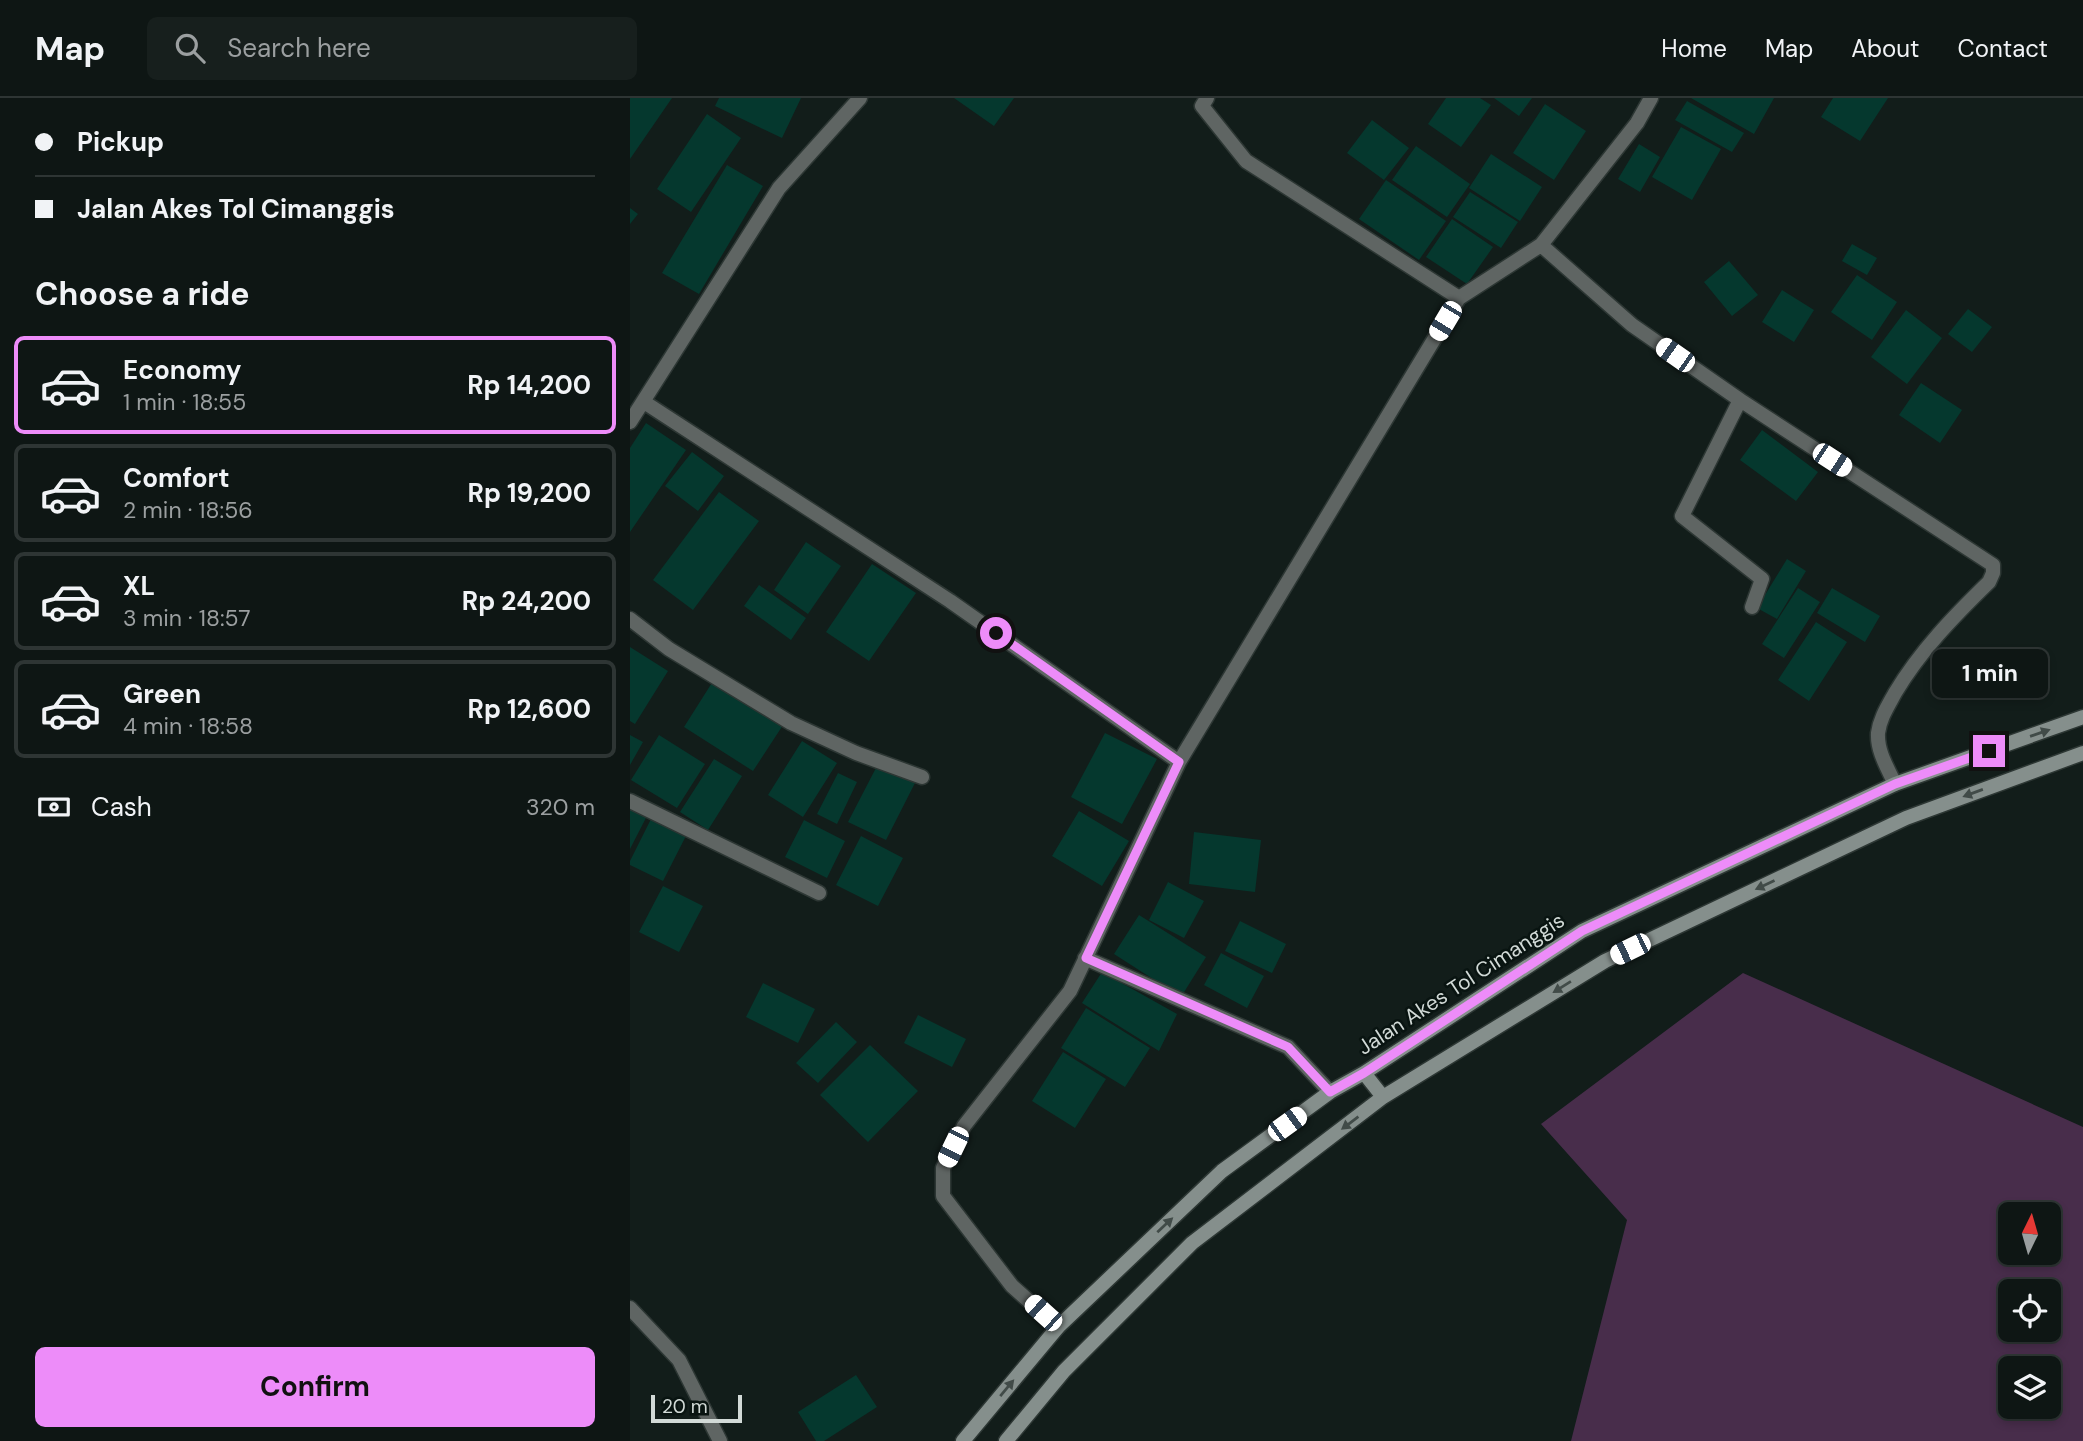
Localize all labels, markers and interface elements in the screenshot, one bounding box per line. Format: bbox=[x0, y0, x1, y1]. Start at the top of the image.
search box bbox=[147, 17, 637, 80]
text: Map bbox=[35, 27, 105, 70]
icon: search bbox=[171, 29, 209, 67]
text: Search here bbox=[227, 31, 371, 65]
text: Home bbox=[1661, 33, 1727, 64]
text: Map bbox=[1765, 33, 1813, 64]
text: About bbox=[1851, 33, 1920, 64]
text: Contact bbox=[1958, 33, 2048, 64]
text: Pickup bbox=[77, 125, 164, 159]
text: Jalan Akes Tol Cimanggis bbox=[77, 192, 395, 226]
text: Choose a ride bbox=[35, 273, 250, 315]
car bbox=[1426, 298, 1465, 344]
car bbox=[1652, 334, 1699, 376]
text: Economy bbox=[123, 353, 241, 387]
icon: car bbox=[39, 354, 102, 417]
text: Rp 14,200 bbox=[467, 368, 591, 402]
text: 1 min · 18:55 bbox=[123, 387, 246, 417]
car bbox=[1809, 440, 1856, 480]
text: Comfort bbox=[123, 461, 229, 495]
icon: car bbox=[39, 462, 102, 525]
text: Rp 19,200 bbox=[468, 476, 591, 510]
text: 2 min · 18:56 bbox=[123, 495, 253, 525]
text: XL bbox=[123, 569, 155, 603]
icon: car bbox=[39, 570, 102, 633]
text: Rp 24,200 bbox=[462, 584, 591, 618]
text: 3 min · 18:57 bbox=[123, 603, 250, 633]
route start bbox=[980, 617, 1012, 649]
callout: 1 min bbox=[1931, 650, 2047, 698]
text: 1 min bbox=[1962, 658, 2018, 688]
text: Green bbox=[123, 677, 201, 711]
icon: car bbox=[39, 678, 102, 741]
text: Rp 12,600 bbox=[467, 692, 591, 726]
text: 4 min · 18:58 bbox=[123, 711, 253, 741]
one-way arrow bbox=[2030, 727, 2051, 738]
route end bbox=[1973, 735, 2005, 767]
icon: cash bbox=[35, 788, 73, 826]
one-way arrow bbox=[1962, 788, 1983, 799]
text: Cash bbox=[91, 790, 152, 824]
text: 320 m bbox=[526, 792, 595, 822]
one-way arrow bbox=[1755, 879, 1775, 891]
street label: Jalan Akes Tol Cimanggis bbox=[1352, 907, 1570, 1061]
car bbox=[1607, 930, 1654, 968]
one-way arrow bbox=[1552, 981, 1571, 994]
car bbox=[1264, 1103, 1311, 1145]
one-way arrow bbox=[1341, 1115, 1359, 1130]
car bbox=[935, 1124, 972, 1170]
north arrow bbox=[1998, 1202, 2062, 1265]
map controls bbox=[1998, 1202, 2061, 1419]
one-way arrow bbox=[1156, 1218, 1173, 1234]
button: locate bbox=[1998, 1279, 2061, 1342]
car bbox=[1021, 1291, 1066, 1335]
button: Confirm bbox=[35, 1347, 595, 1427]
button: layers bbox=[1998, 1356, 2061, 1419]
one-way arrow bbox=[999, 1380, 1014, 1397]
scale bar bbox=[651, 1392, 742, 1424]
text: 20 m bbox=[662, 1394, 708, 1419]

